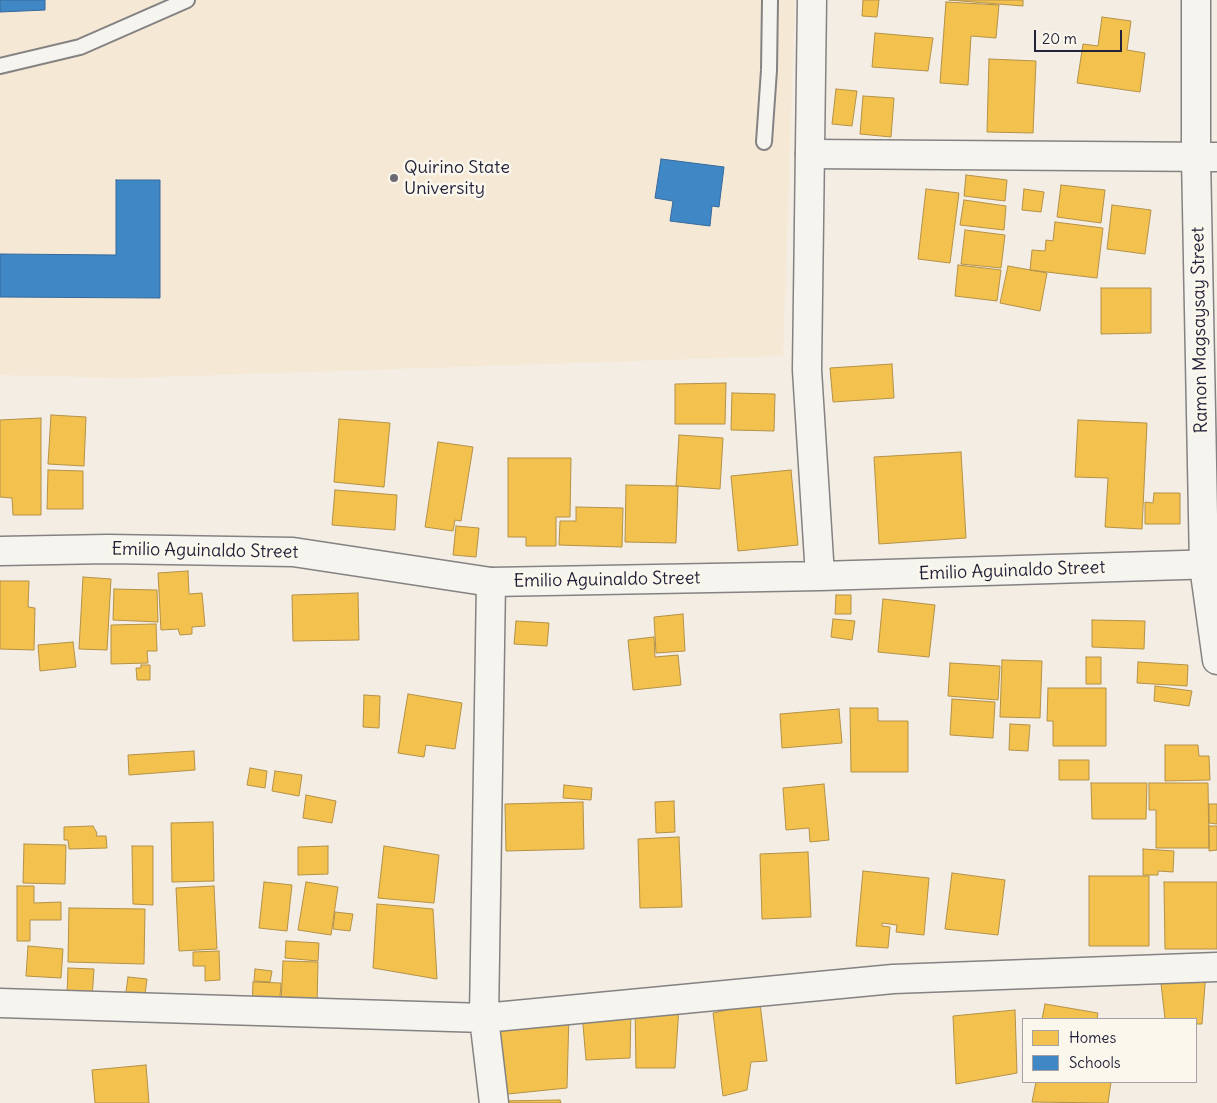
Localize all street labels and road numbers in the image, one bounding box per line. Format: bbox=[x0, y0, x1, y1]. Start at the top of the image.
street label: Ramon Magsaysay Street bbox=[1187, 227, 1213, 433]
street label: Emilio Aguinaldo Street bbox=[111, 539, 299, 563]
street label: Emilio Aguinaldo Street bbox=[918, 557, 1106, 585]
street label: Emilio Aguinaldo Street bbox=[513, 568, 701, 592]

